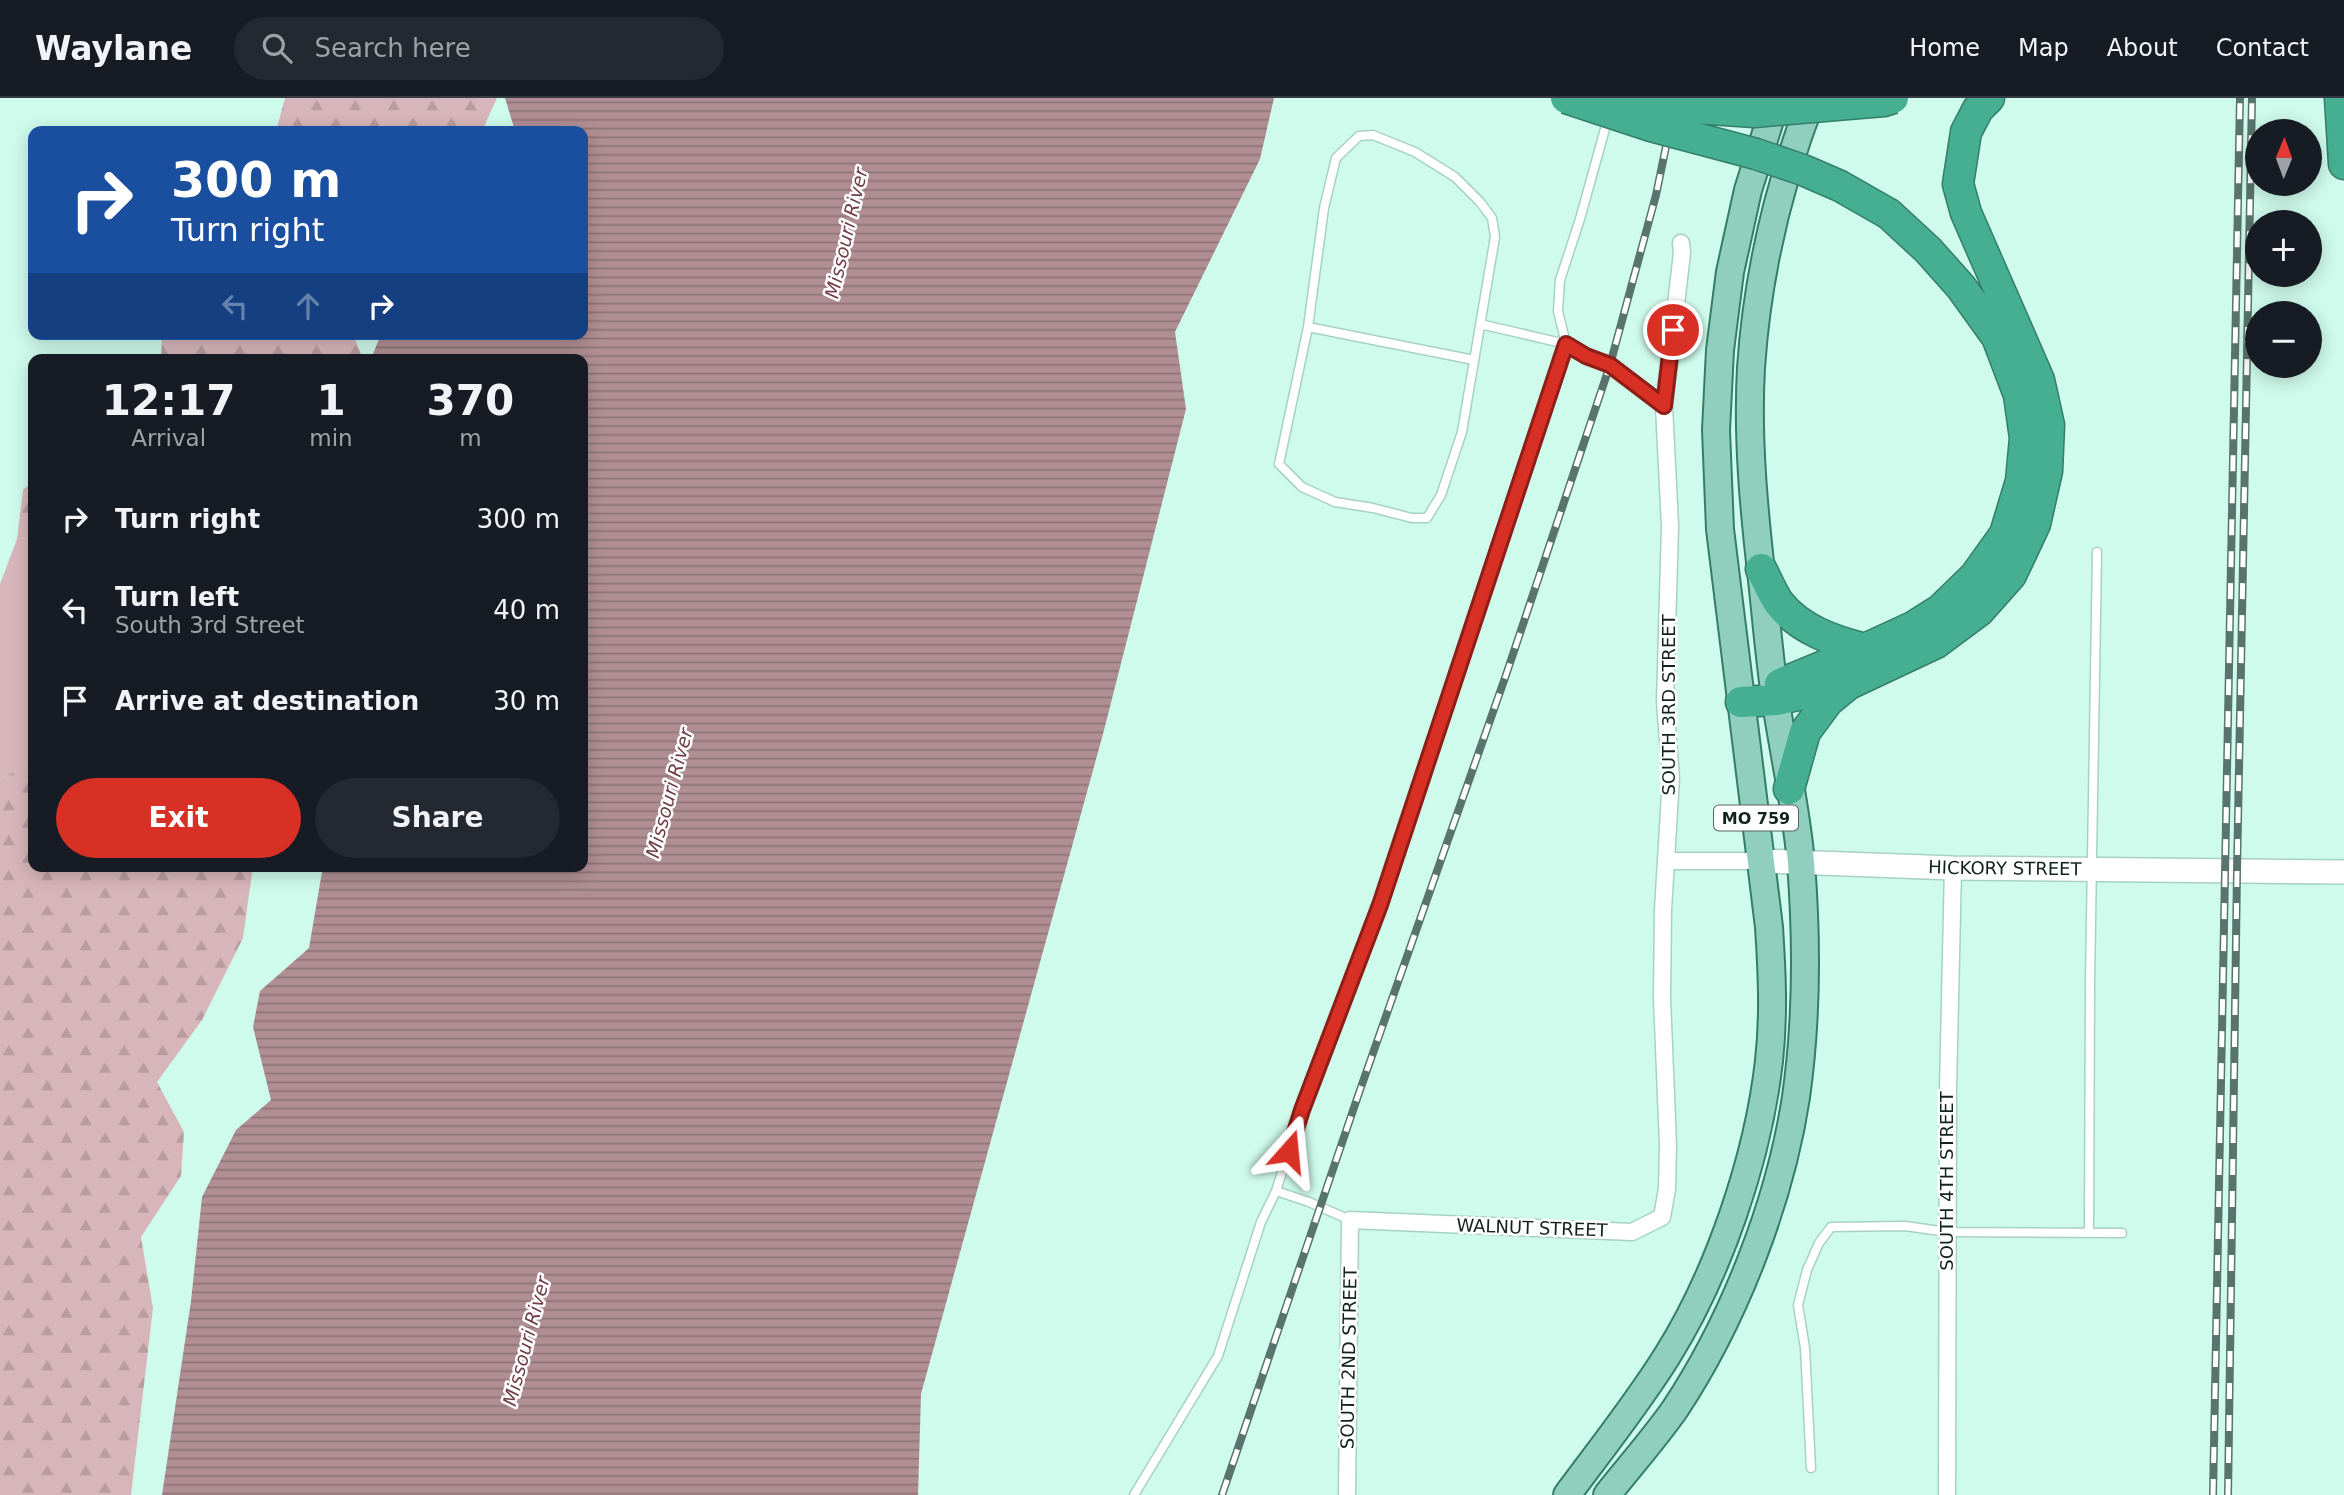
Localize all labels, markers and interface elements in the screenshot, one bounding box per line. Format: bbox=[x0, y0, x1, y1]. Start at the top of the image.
search box bbox=[234, 17, 724, 80]
text: Waylane bbox=[35, 29, 192, 68]
icon: search bbox=[258, 29, 296, 67]
text: Search here bbox=[314, 33, 471, 63]
text: Home bbox=[1909, 34, 1980, 62]
text: Map bbox=[2018, 34, 2069, 62]
text: About bbox=[2107, 34, 2178, 62]
text: Contact bbox=[2216, 34, 2309, 62]
north arrow bbox=[2245, 119, 2322, 196]
map controls bbox=[2245, 119, 2322, 378]
text: 300 m bbox=[171, 152, 341, 209]
icon: right bbox=[56, 154, 147, 245]
water label: Missouri River bbox=[820, 164, 872, 301]
button: + bbox=[2245, 210, 2322, 287]
text: Turn right bbox=[171, 211, 324, 249]
icon: left bbox=[216, 287, 254, 325]
icon: ahead bbox=[289, 287, 327, 325]
icon: right bbox=[362, 287, 400, 325]
pin bbox=[1643, 300, 1703, 360]
button: − bbox=[2245, 301, 2322, 378]
icon: arrive bbox=[1654, 311, 1692, 349]
text: 12:17 bbox=[102, 376, 236, 425]
text: 1 bbox=[316, 376, 346, 425]
text: 370 bbox=[427, 376, 514, 425]
text: Arrival bbox=[131, 425, 206, 451]
text: min bbox=[309, 425, 353, 451]
text: m bbox=[459, 425, 482, 451]
icon: right bbox=[56, 500, 94, 538]
text: Turn right bbox=[115, 504, 260, 534]
text: 300 m bbox=[477, 504, 560, 534]
text: Turn left bbox=[115, 582, 239, 612]
icon: left bbox=[56, 591, 94, 629]
text: 40 m bbox=[493, 595, 560, 625]
text: South 3rd Street bbox=[115, 612, 305, 638]
street label: SOUTH 3RD STREET bbox=[1658, 613, 1679, 796]
icon: arrive bbox=[56, 682, 94, 720]
text: Arrive at destination bbox=[115, 686, 419, 716]
text: 30 m bbox=[493, 686, 560, 716]
water label: Missouri River bbox=[641, 725, 697, 860]
button: Exit bbox=[56, 778, 301, 858]
button: Share bbox=[315, 778, 560, 858]
road number: MO 759 bbox=[1714, 806, 1798, 831]
street label: HICKORY STREET bbox=[1928, 856, 2083, 879]
street label: SOUTH 4TH STREET bbox=[1936, 1090, 1957, 1271]
position arrow bbox=[1252, 1114, 1326, 1188]
street label: WALNUT STREET bbox=[1456, 1214, 1609, 1241]
street label: SOUTH 2ND STREET bbox=[1336, 1266, 1361, 1449]
water label: Missouri River bbox=[498, 1273, 554, 1408]

